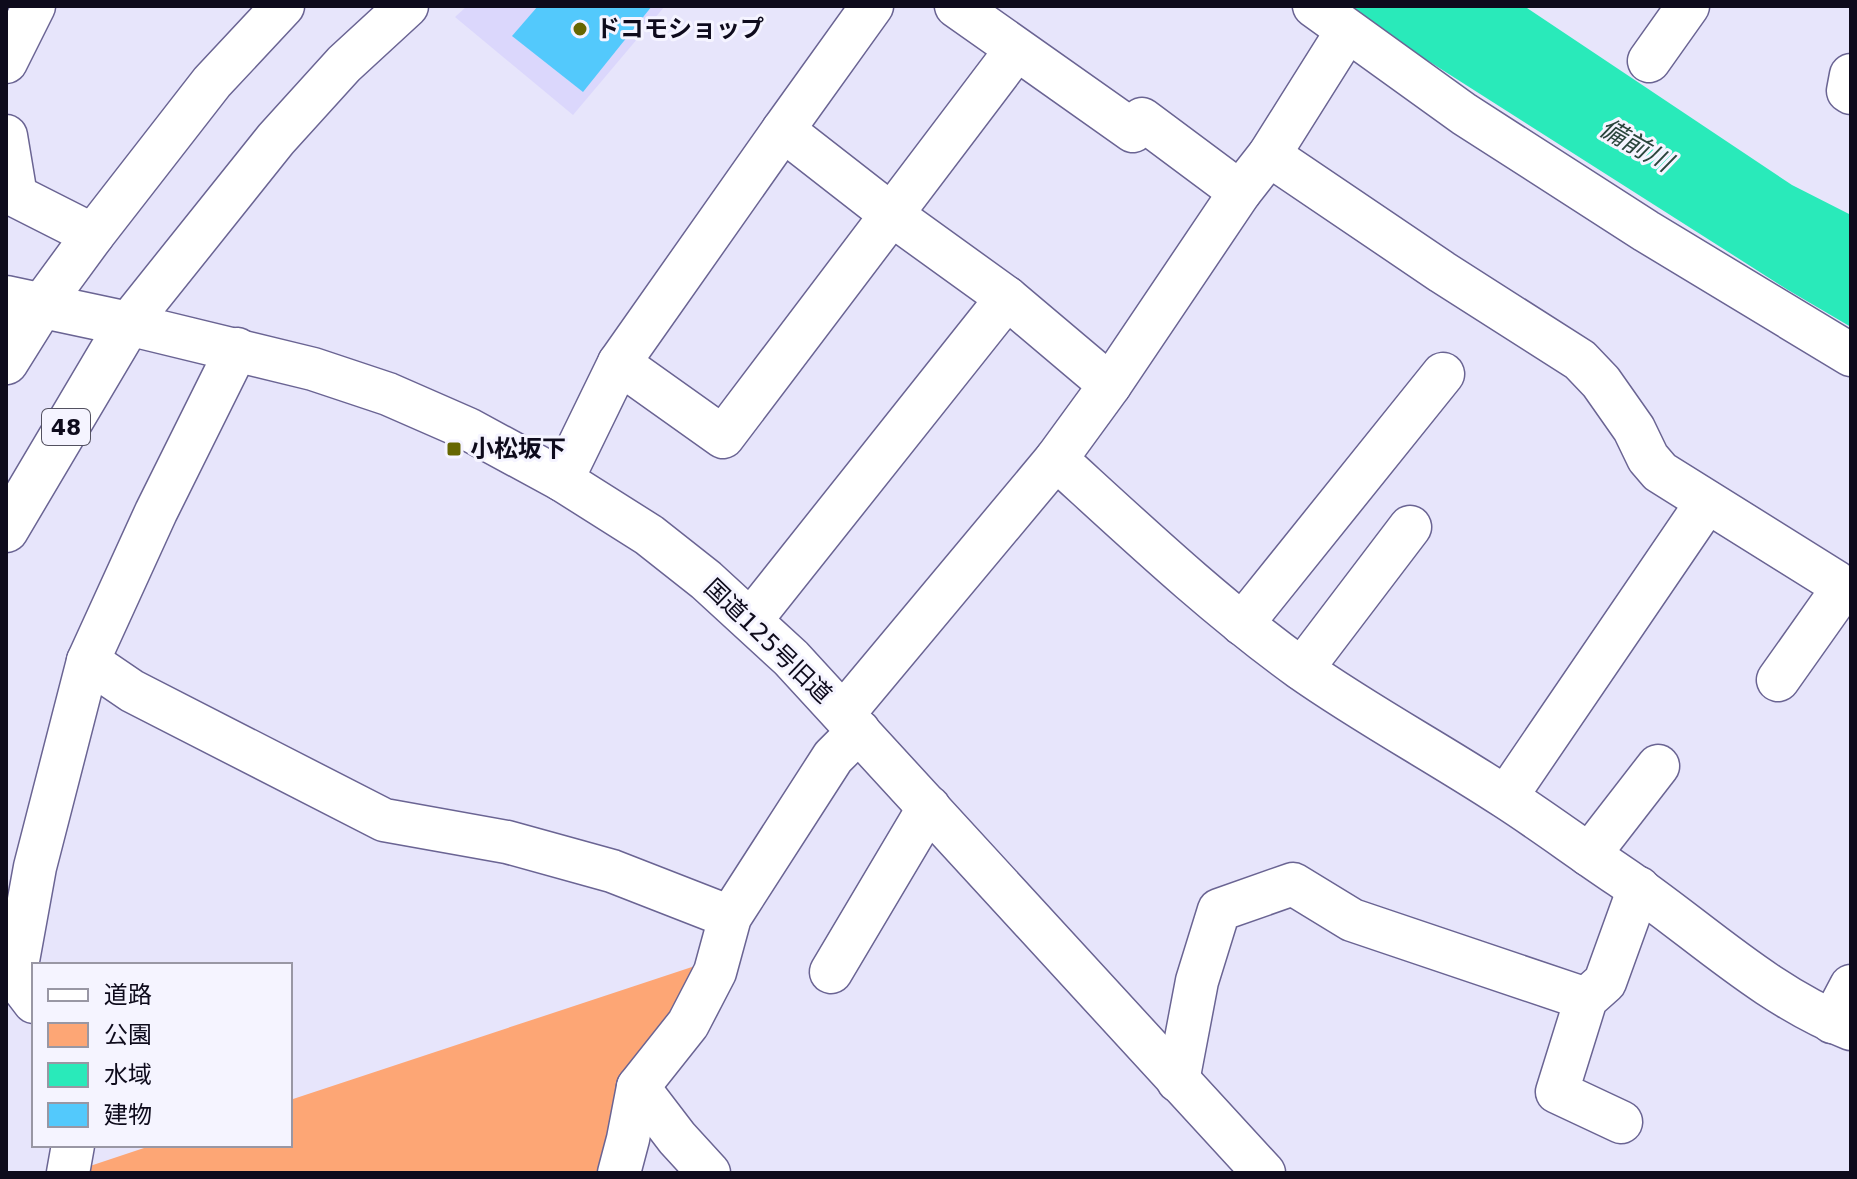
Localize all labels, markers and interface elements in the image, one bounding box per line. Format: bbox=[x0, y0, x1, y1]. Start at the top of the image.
place label: ドコモショップ bbox=[596, 15, 764, 43]
marker: ドコモショップ bbox=[571, 20, 589, 38]
water label: 備前川 bbox=[1595, 113, 1680, 179]
road number: 48 bbox=[42, 409, 90, 445]
place label: 小松坂下 bbox=[470, 435, 566, 463]
marker: 小松坂下 bbox=[445, 440, 463, 458]
street label: 国道125号旧道 bbox=[699, 573, 837, 709]
legend bbox=[32, 963, 292, 1147]
text: 道路 bbox=[104, 981, 152, 1009]
text: 公園 bbox=[104, 1021, 152, 1049]
text: 水域 bbox=[104, 1061, 152, 1089]
text: 建物 bbox=[104, 1101, 152, 1129]

